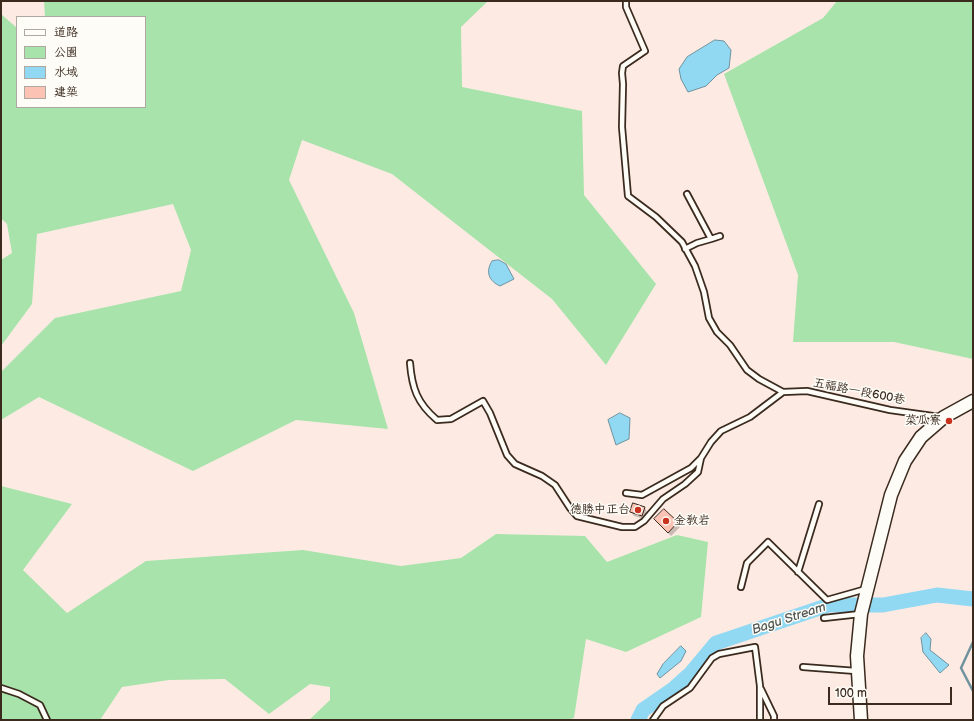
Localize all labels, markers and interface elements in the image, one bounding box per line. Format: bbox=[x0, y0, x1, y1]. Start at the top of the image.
legend bbox=[16, 16, 146, 108]
text: 道路 bbox=[54, 25, 78, 40]
text: 公園 bbox=[54, 45, 78, 60]
text: 水域 bbox=[54, 65, 78, 80]
text: 建築 bbox=[54, 85, 78, 100]
street label: 五福路一段600巷 bbox=[812, 376, 906, 408]
place label: 菜瓜寮 bbox=[905, 414, 941, 428]
marker: 菜瓜寮 bbox=[944, 416, 954, 426]
place label: 德勝中正台 bbox=[570, 503, 630, 517]
marker: 德勝中正台 bbox=[633, 505, 643, 515]
place label: 金教岩 bbox=[674, 514, 710, 528]
marker: 金教岩 bbox=[661, 516, 671, 526]
water label: Bagu Stream bbox=[750, 600, 828, 638]
scale bar bbox=[830, 679, 954, 705]
text: 100 m bbox=[835, 686, 867, 701]

